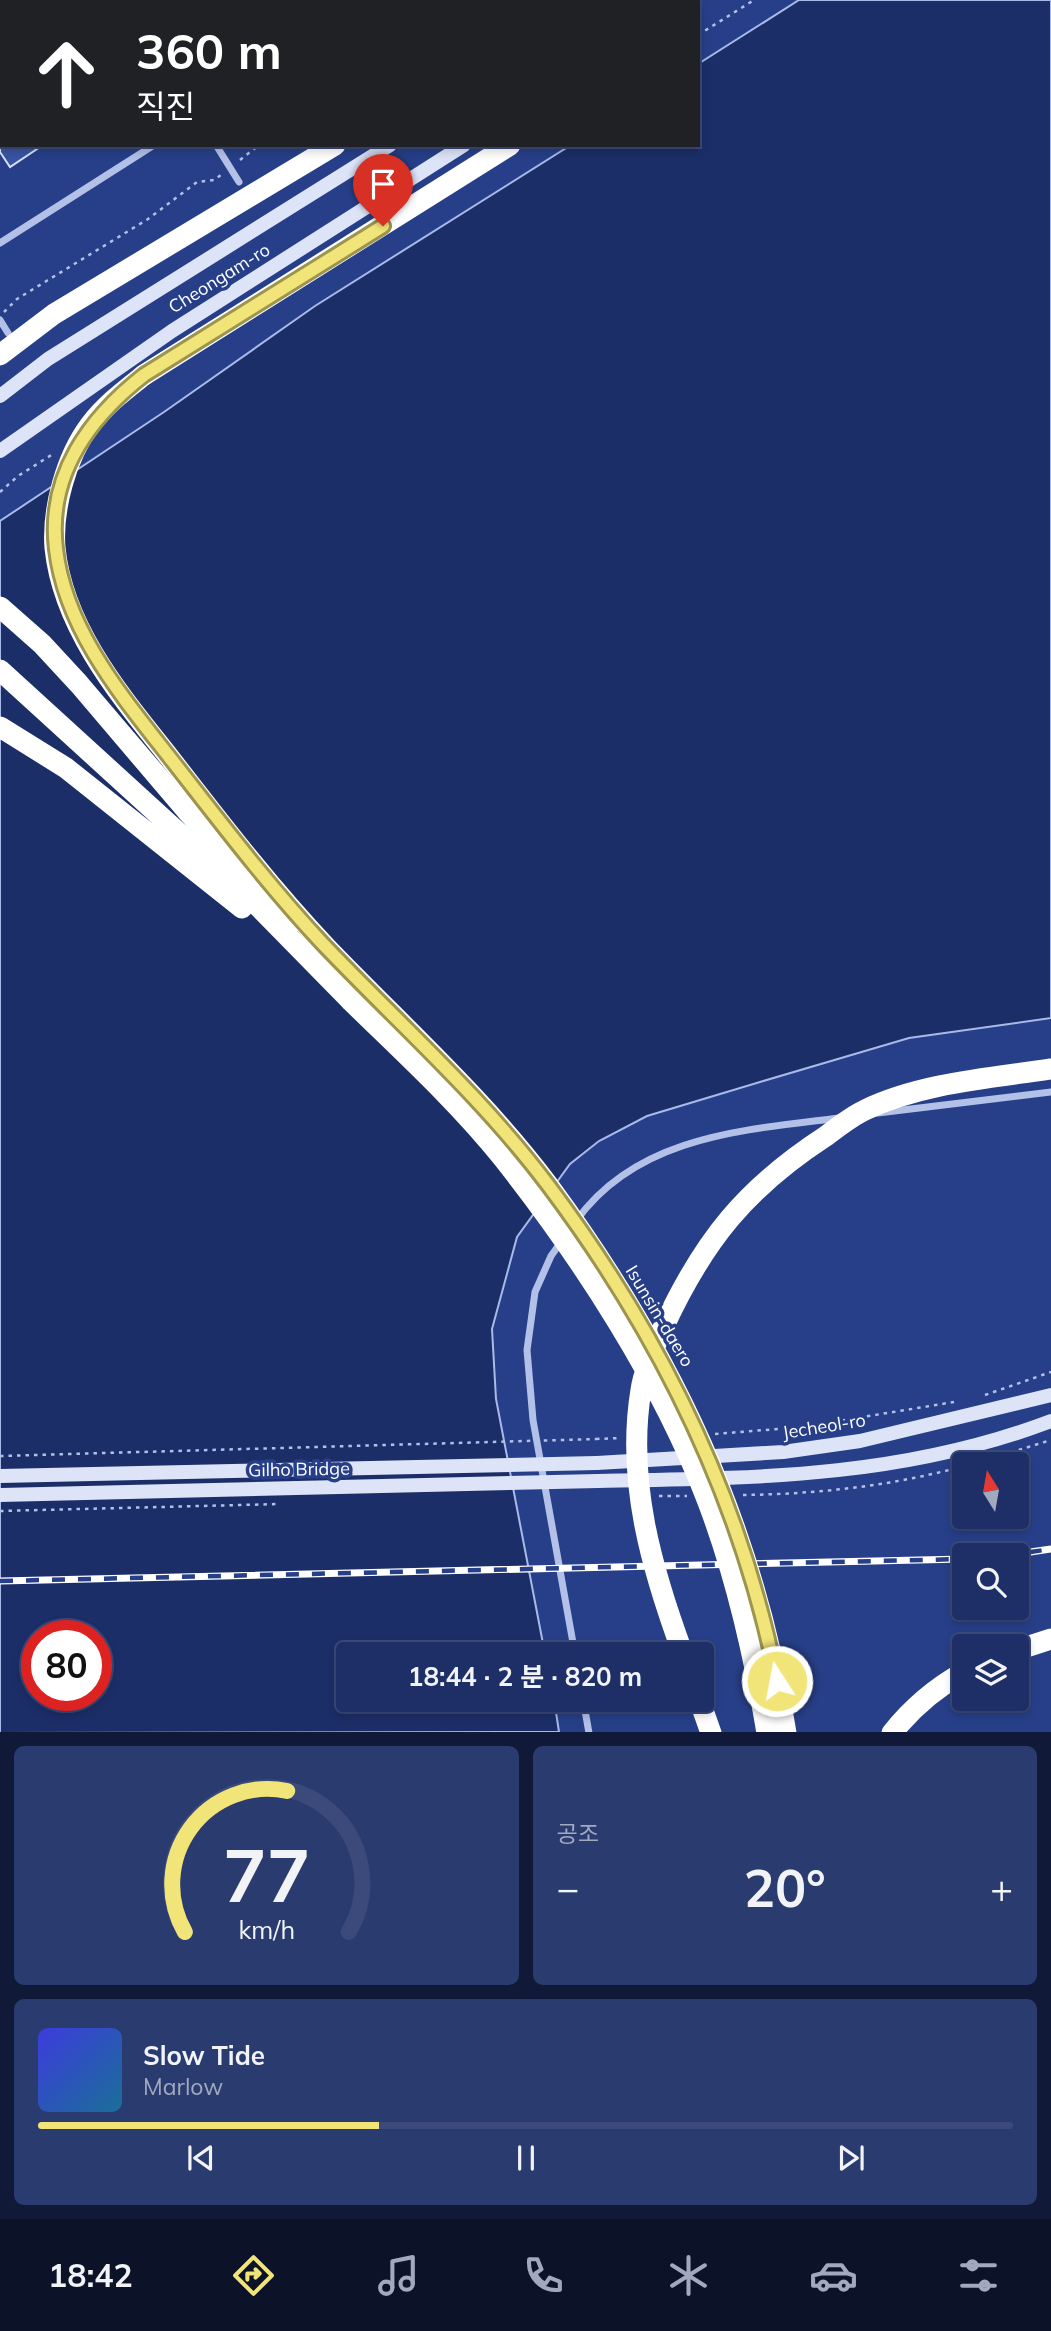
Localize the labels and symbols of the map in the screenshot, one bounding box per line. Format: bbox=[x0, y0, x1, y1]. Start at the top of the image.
pin bbox=[353, 154, 413, 226]
street label: Cheongam-ro bbox=[164, 238, 274, 318]
street label: Isunsin-daero bbox=[621, 1261, 699, 1371]
street label: Jecheol-ro bbox=[781, 1408, 867, 1444]
north arrow bbox=[952, 1452, 1029, 1530]
street label: Gilho Bridge bbox=[248, 1457, 350, 1481]
speed limit sign: 80 bbox=[21, 1620, 112, 1711]
position arrow bbox=[740, 1644, 814, 1718]

